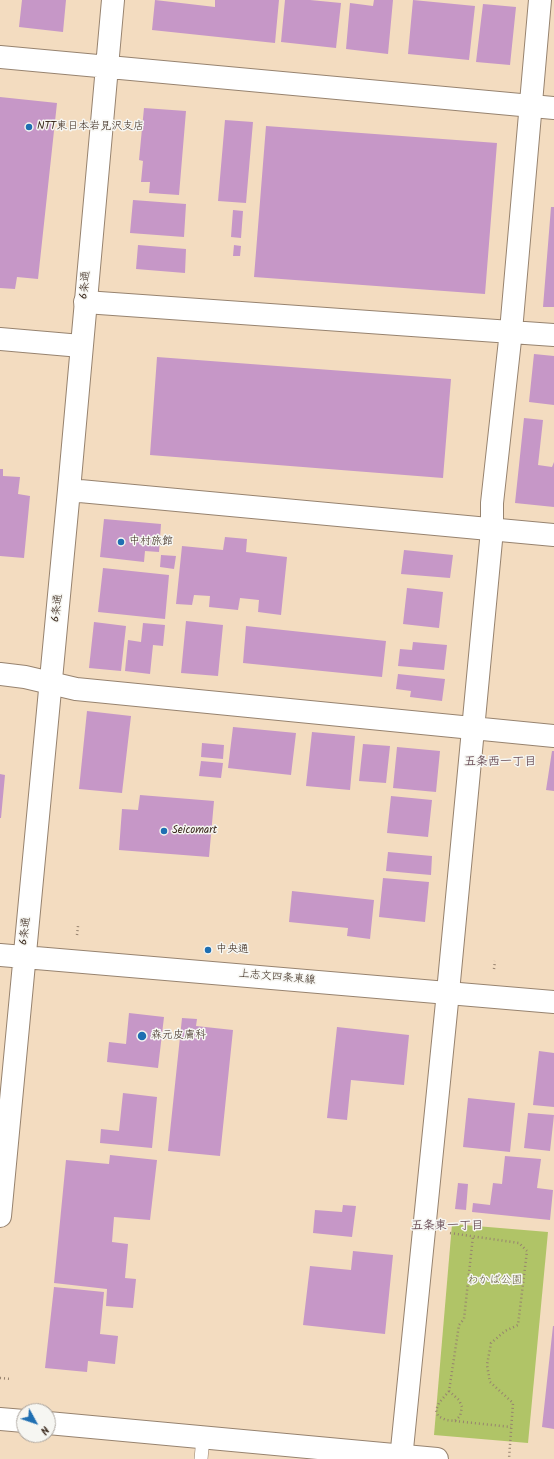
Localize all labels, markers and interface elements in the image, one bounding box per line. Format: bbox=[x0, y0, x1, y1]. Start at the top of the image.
place label: NTT東日本岩見沢支店 bbox=[37, 120, 144, 134]
marker: NTT東日本岩見沢支店 bbox=[24, 122, 34, 132]
street label: 6条通 bbox=[78, 270, 94, 300]
place label: 中村旅館 bbox=[129, 535, 173, 549]
marker: 中村旅館 bbox=[116, 537, 126, 547]
street label: 6条通 bbox=[50, 593, 66, 623]
district label: 五条西一丁目 bbox=[464, 756, 536, 770]
place label: Seicomart bbox=[172, 824, 217, 838]
marker: Seicomart bbox=[159, 826, 169, 836]
street label: 6条通 bbox=[18, 916, 34, 946]
place label: 中央通 bbox=[216, 943, 249, 957]
marker: 中央通 bbox=[203, 945, 213, 955]
street label: 上志文四条東線 bbox=[238, 968, 316, 988]
place label: 森元皮膚科 bbox=[151, 1029, 206, 1043]
marker: 森元皮膚科 bbox=[136, 1030, 148, 1042]
district label: 五条東一丁目 bbox=[411, 1220, 483, 1234]
park label: わかば公園 bbox=[468, 1274, 522, 1288]
north arrow bbox=[16, 1403, 56, 1443]
text: N bbox=[35, 1422, 54, 1439]

